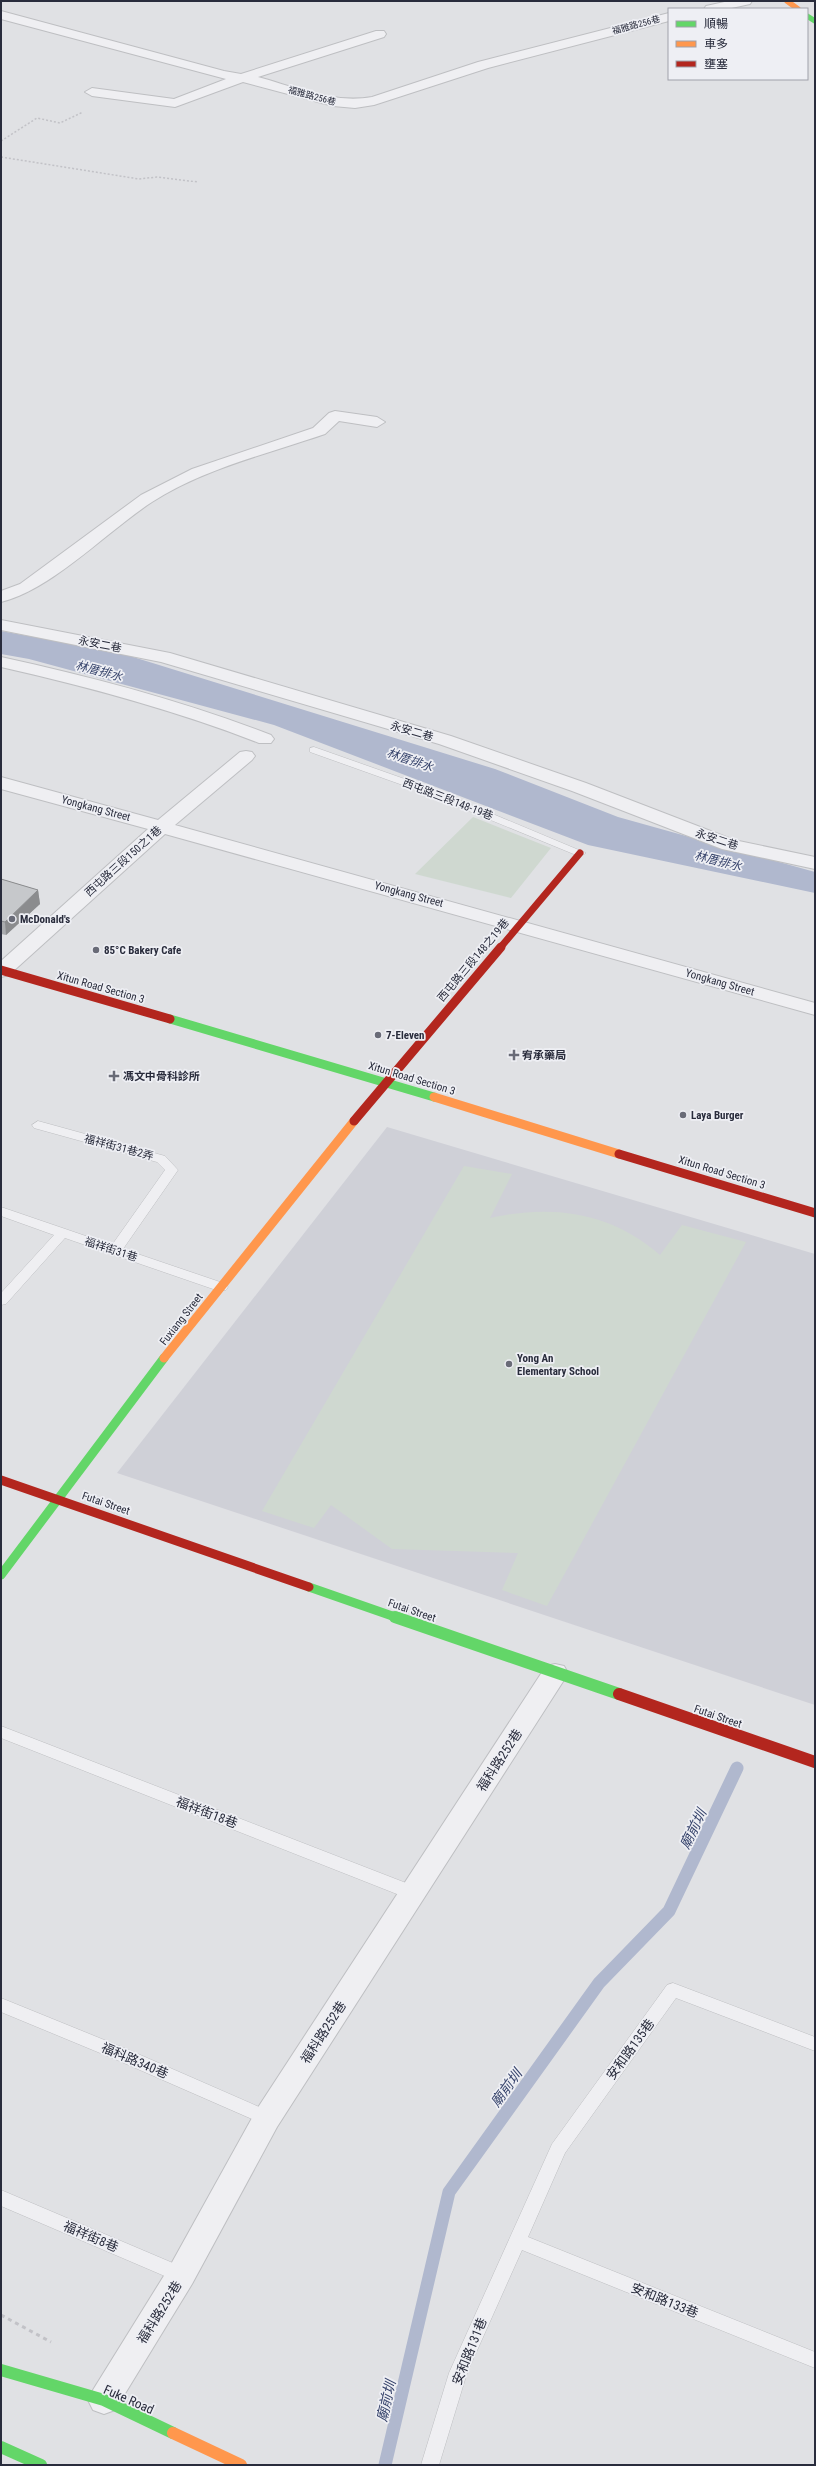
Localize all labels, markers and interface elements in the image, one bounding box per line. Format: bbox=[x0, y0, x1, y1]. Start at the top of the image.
legend bbox=[668, 8, 808, 80]
street label: 福雅路256巷 bbox=[611, 14, 661, 36]
text: 順暢 bbox=[704, 17, 728, 31]
text: 車多 bbox=[704, 37, 728, 51]
text: 壅塞 bbox=[704, 57, 728, 71]
street label: 福雅路256巷 bbox=[287, 85, 337, 107]
street label: 永安二巷 bbox=[77, 634, 123, 655]
water label: 林厝排水 bbox=[74, 658, 125, 684]
street label: 永安二巷 bbox=[389, 719, 435, 744]
water label: 林厝排水 bbox=[385, 746, 436, 775]
street label: 西屯路三段148-19巷 bbox=[401, 776, 495, 823]
street label: Yongkang Street bbox=[60, 793, 132, 824]
street label: 西屯路三段150之1巷 bbox=[82, 824, 164, 899]
street label: 永安二巷 bbox=[694, 826, 740, 852]
water label: 林厝排水 bbox=[693, 848, 744, 874]
street label: Yongkang Street bbox=[373, 879, 445, 910]
place label: McDonald's bbox=[20, 913, 70, 926]
marker: McDonald's bbox=[7, 914, 17, 924]
street label: 西屯路三段148之19巷 bbox=[435, 916, 512, 1004]
place label: 85°C Bakery Cafe bbox=[104, 944, 181, 957]
marker: 85°C Bakery Cafe bbox=[91, 945, 101, 955]
street label: Yongkang Street bbox=[684, 966, 756, 999]
street label: Xitun Road Section 3 bbox=[56, 969, 146, 1006]
place label: 7-Eleven bbox=[386, 1029, 424, 1042]
marker: 7-Eleven bbox=[373, 1030, 383, 1040]
place label: 宥承藥局 bbox=[522, 1049, 566, 1062]
marker: 宥承藥局 bbox=[509, 1050, 519, 1060]
street label: Xitun Road Section 3 bbox=[367, 1059, 457, 1098]
marker: 馮文中骨科診所 bbox=[108, 1070, 120, 1082]
place label: 馮文中骨科診所 bbox=[123, 1070, 200, 1083]
place label: Laya Burger bbox=[691, 1109, 744, 1122]
marker: Laya Burger bbox=[678, 1110, 688, 1120]
street label: 福祥街31巷2弄 bbox=[83, 1132, 155, 1163]
street label: Xitun Road Section 3 bbox=[677, 1153, 767, 1192]
street label: 福祥街31巷 bbox=[83, 1235, 139, 1264]
street label: Fuxiang Street bbox=[157, 1291, 206, 1348]
place label: Yong An Elementary School bbox=[517, 1352, 599, 1378]
marker: Yong An Elementary School bbox=[504, 1359, 514, 1369]
street label: Futai Street bbox=[80, 1489, 132, 1518]
street label: Futai Street bbox=[386, 1596, 438, 1625]
street label: Futai Street bbox=[692, 1702, 744, 1731]
street label: 福科路252巷 bbox=[474, 1726, 525, 1794]
street label: 福祥街18巷 bbox=[174, 1794, 240, 1831]
water label: 廟前圳 bbox=[677, 1805, 710, 1851]
street label: 福科路252巷 bbox=[298, 1998, 349, 2066]
street label: 安和路135巷 bbox=[603, 2016, 657, 2083]
street label: 福科路340巷 bbox=[99, 2040, 171, 2081]
water label: 廟前圳 bbox=[487, 2065, 526, 2110]
street label: 福祥街8巷 bbox=[61, 2218, 121, 2255]
street label: 福科路252巷 bbox=[134, 2278, 185, 2346]
street label: 安和路133巷 bbox=[629, 2280, 701, 2321]
street label: 安和路131巷 bbox=[449, 2315, 490, 2387]
water label: 廟前圳 bbox=[373, 2377, 399, 2423]
street label: Fuke Road bbox=[101, 2382, 156, 2417]

